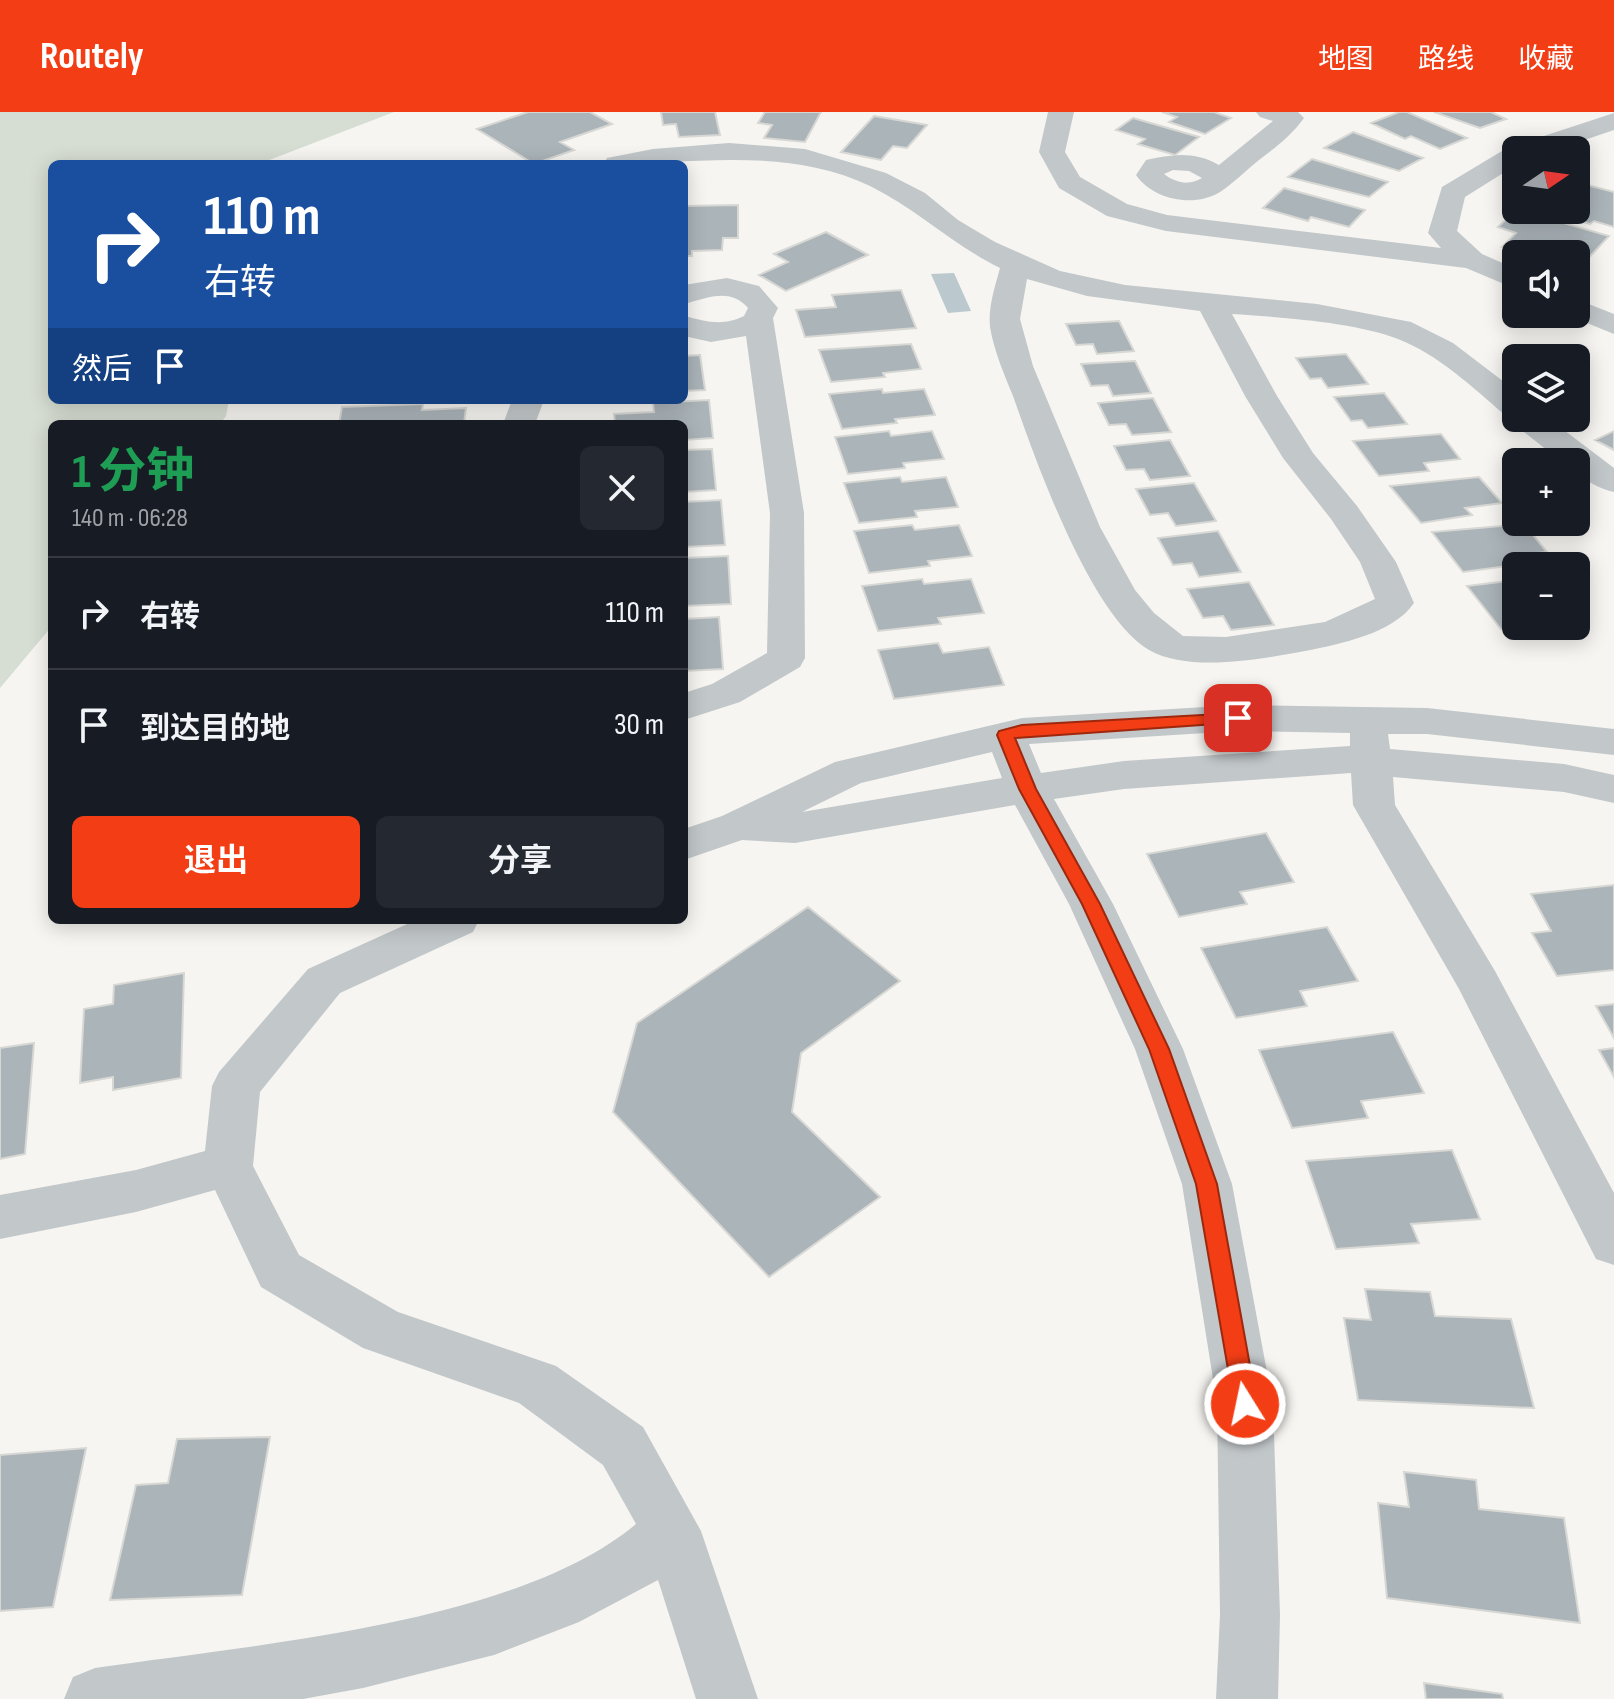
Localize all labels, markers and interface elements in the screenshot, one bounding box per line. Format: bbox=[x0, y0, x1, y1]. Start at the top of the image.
text: Routely bbox=[40, 34, 144, 79]
text: 地图 bbox=[1318, 43, 1374, 76]
text: 路线 bbox=[1418, 43, 1474, 76]
text: 收藏 bbox=[1518, 43, 1574, 76]
north arrow bbox=[1502, 136, 1590, 224]
map controls bbox=[1502, 136, 1590, 640]
text: 110 m bbox=[204, 184, 320, 251]
icon: right bbox=[72, 192, 176, 296]
button: sound bbox=[1502, 240, 1590, 328]
text: 右转 bbox=[204, 262, 276, 305]
icon: arrive bbox=[148, 344, 192, 388]
button: layers bbox=[1502, 344, 1590, 432]
text: 然后 bbox=[72, 352, 132, 388]
text: 1 分钟 bbox=[72, 444, 194, 501]
button: close bbox=[580, 446, 664, 530]
button: + bbox=[1502, 448, 1590, 536]
text: 140 m · 06:28 bbox=[72, 503, 188, 534]
button: − bbox=[1502, 552, 1590, 640]
icon: right bbox=[72, 591, 116, 635]
text: 110 m bbox=[606, 595, 664, 631]
text: 右转 bbox=[140, 599, 200, 635]
pin bbox=[1204, 684, 1272, 752]
icon: arrive bbox=[1216, 696, 1260, 740]
icon: arrive bbox=[72, 703, 116, 747]
text: 30 m bbox=[614, 707, 664, 743]
text: 到达目的地 bbox=[140, 711, 290, 747]
button: 退出 bbox=[72, 816, 360, 908]
button: 分享 bbox=[376, 816, 664, 908]
position arrow bbox=[1203, 1362, 1287, 1446]

